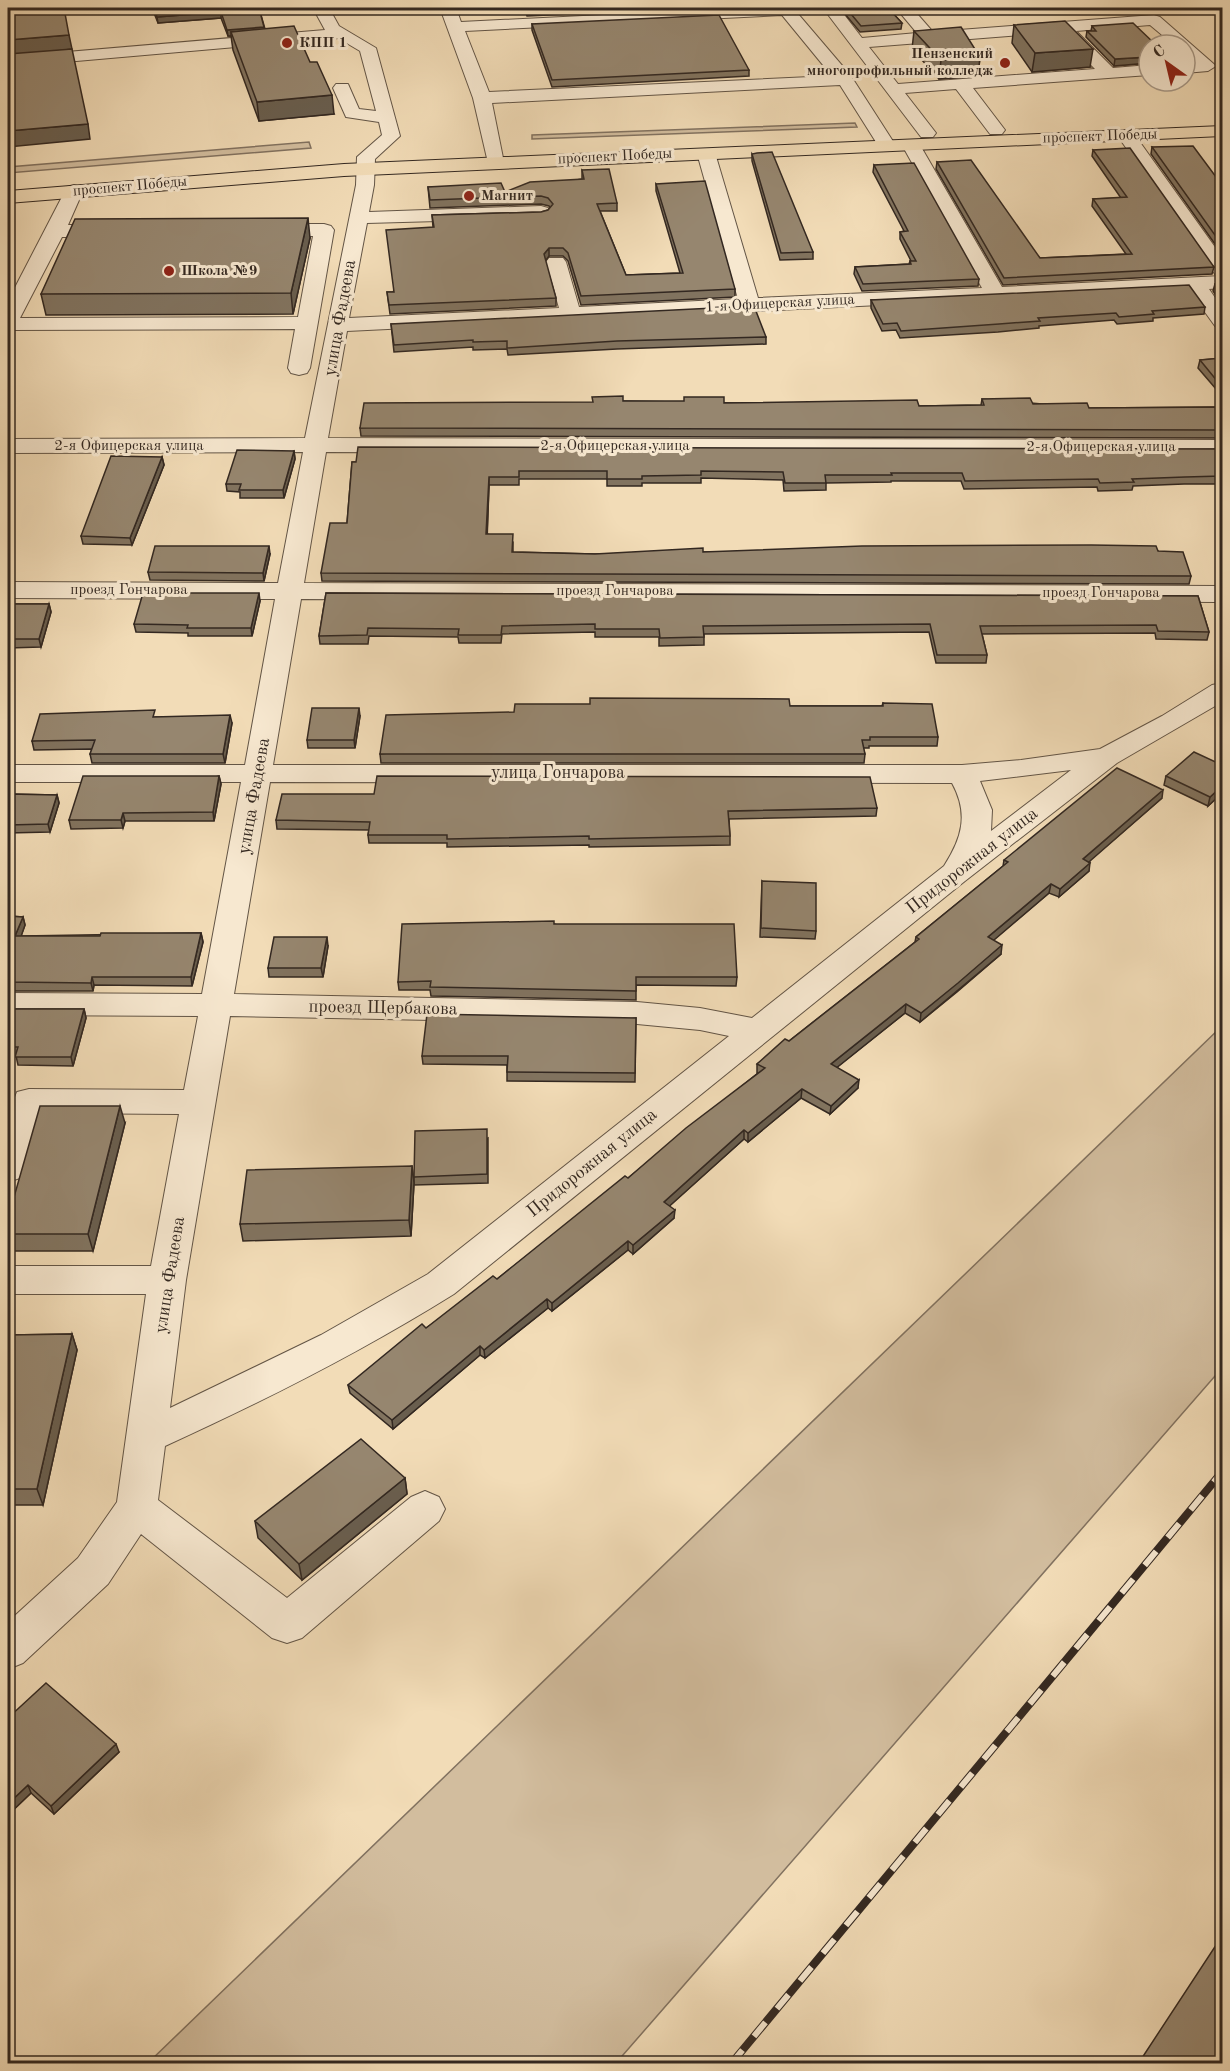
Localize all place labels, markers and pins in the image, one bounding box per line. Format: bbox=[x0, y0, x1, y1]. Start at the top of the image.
marker: КПП 1 bbox=[280, 36, 294, 50]
place label: КПП 1 bbox=[299, 36, 347, 51]
place label: Пензенский многопрофильный колледж bbox=[807, 47, 993, 79]
marker: Пензенский многопрофильный колледж bbox=[998, 56, 1012, 70]
marker: Магнит bbox=[462, 189, 476, 203]
place label: Магнит bbox=[481, 189, 533, 204]
marker: Школа №9 bbox=[162, 264, 176, 278]
place label: Школа №9 bbox=[181, 264, 257, 279]

